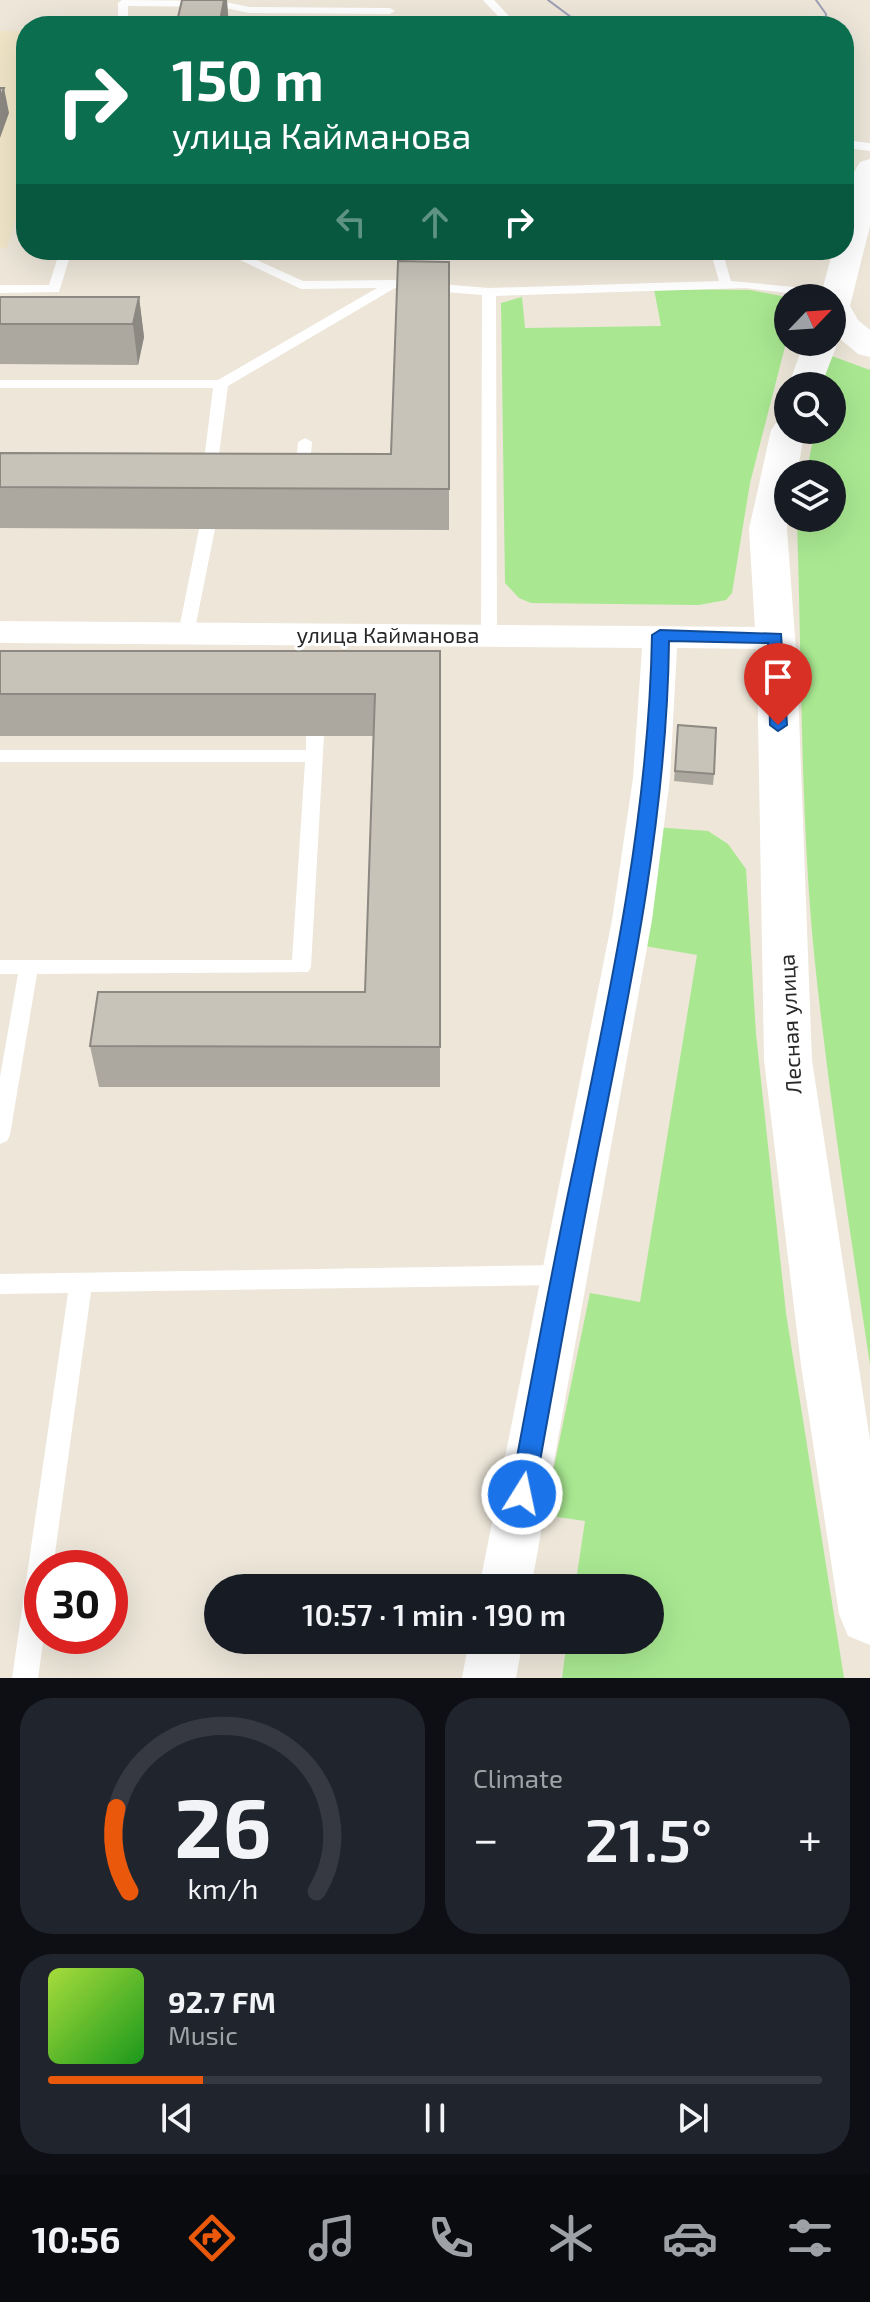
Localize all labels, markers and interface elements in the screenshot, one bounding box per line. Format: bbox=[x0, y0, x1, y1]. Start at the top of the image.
text: 150 m bbox=[172, 45, 324, 112]
icon: right bbox=[40, 48, 144, 152]
text: улица Кайманова bbox=[172, 113, 471, 156]
icon: left bbox=[329, 200, 373, 244]
icon: ahead bbox=[413, 200, 457, 244]
icon: right bbox=[497, 200, 541, 244]
north arrow bbox=[774, 284, 846, 356]
map controls bbox=[774, 284, 846, 532]
button: search bbox=[774, 372, 846, 444]
button: layers bbox=[774, 460, 846, 532]
street label: улица Кайманова bbox=[297, 621, 479, 648]
pin bbox=[744, 643, 812, 725]
icon: arrive bbox=[756, 655, 800, 699]
street label: Лесная улица bbox=[772, 953, 807, 1095]
position arrow bbox=[480, 1452, 564, 1536]
speed limit sign: 30 bbox=[24, 1550, 128, 1654]
text: 10:57 · 1 min · 190 m bbox=[302, 1596, 566, 1632]
text: Climate bbox=[473, 1762, 563, 1793]
text: 26 bbox=[174, 1775, 271, 1875]
text: 21.5° bbox=[584, 1802, 712, 1874]
text: − bbox=[473, 1811, 499, 1864]
text: + bbox=[798, 1811, 822, 1864]
text: km/h bbox=[187, 1870, 258, 1905]
text: 92.7 FM bbox=[168, 1983, 276, 2019]
text: Music bbox=[168, 2019, 238, 2050]
icon: previous bbox=[155, 2096, 199, 2140]
icon: pause bbox=[413, 2096, 457, 2140]
icon: next bbox=[671, 2096, 715, 2140]
icon: directions bbox=[184, 2210, 240, 2266]
icon: music bbox=[304, 2210, 360, 2266]
icon: phone bbox=[423, 2210, 479, 2266]
icon: climate bbox=[543, 2210, 599, 2266]
icon: car bbox=[662, 2210, 718, 2266]
icon: filters bbox=[782, 2210, 838, 2266]
text: 10:56 bbox=[32, 2217, 120, 2260]

